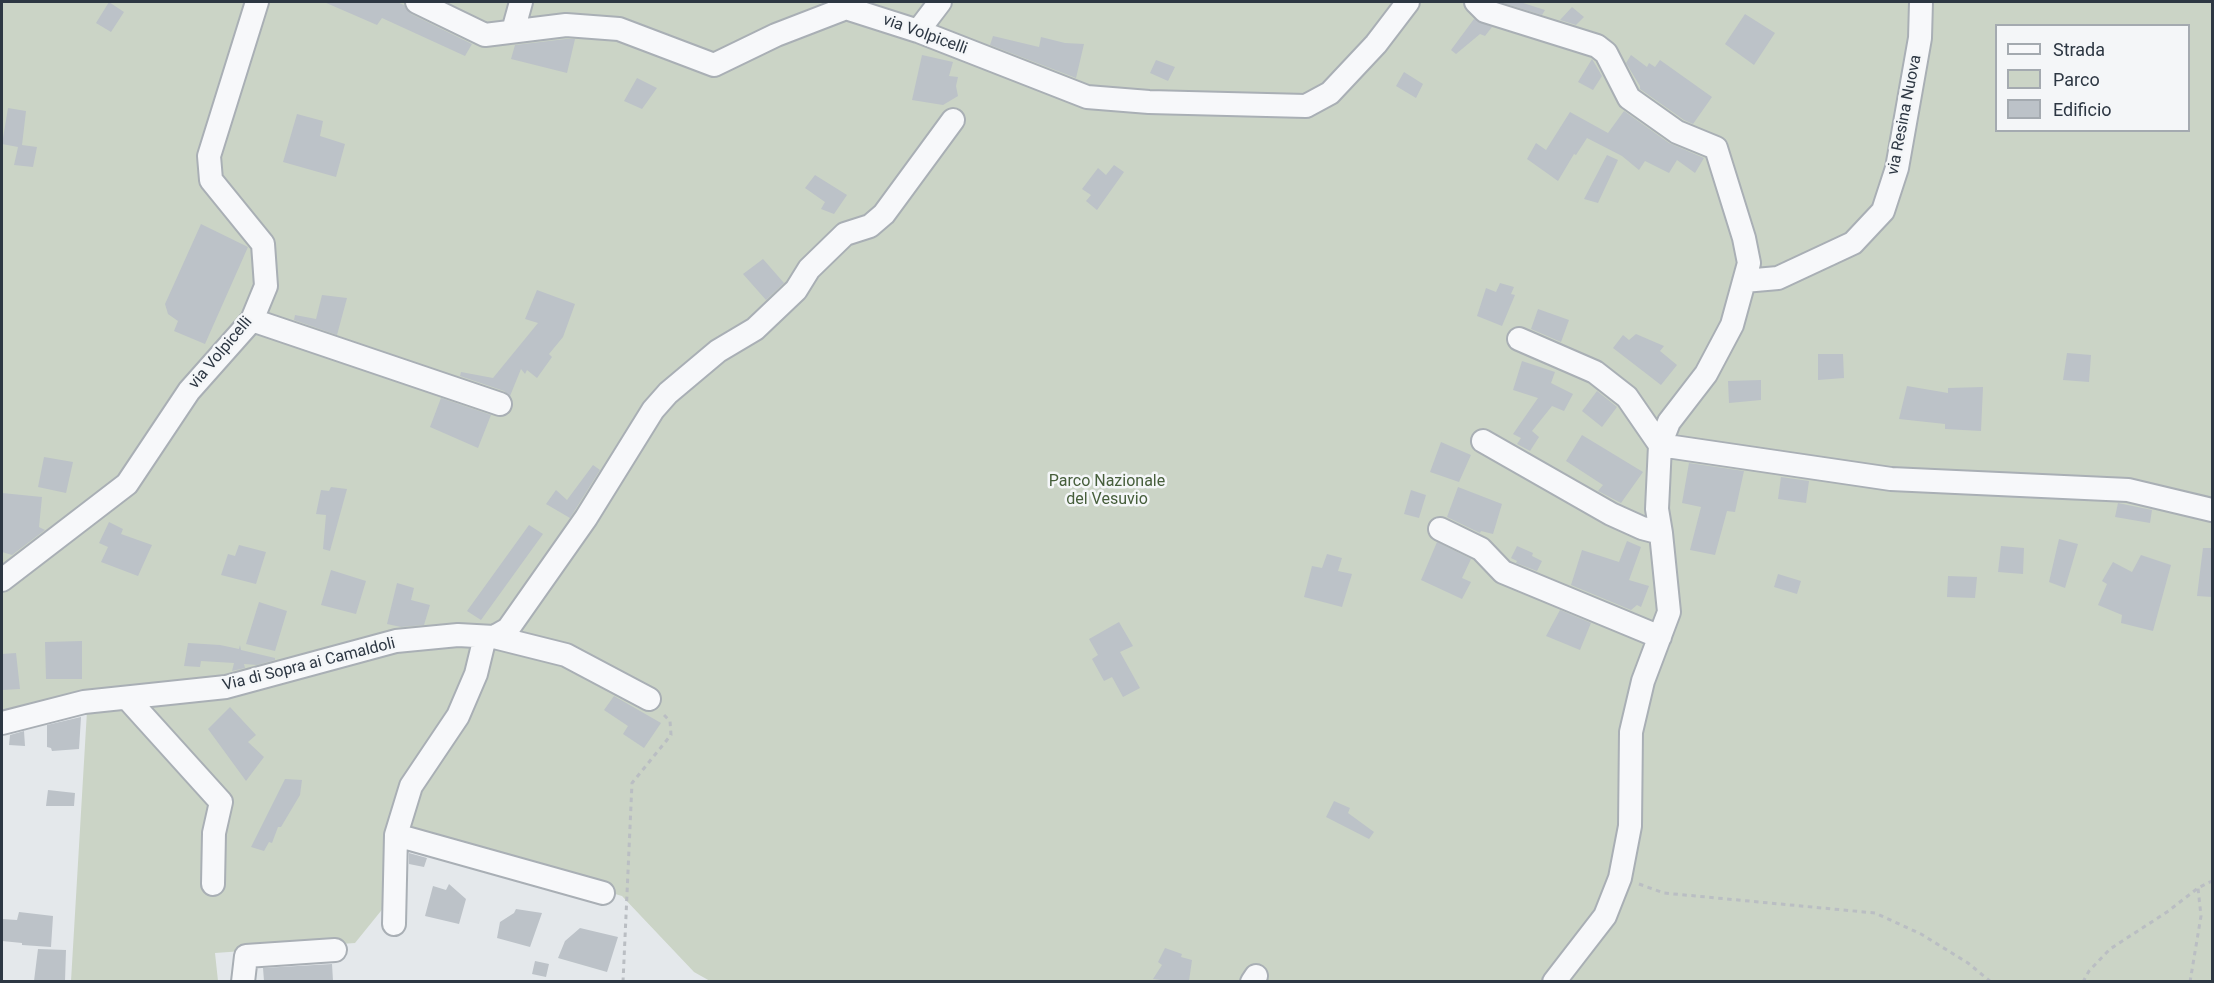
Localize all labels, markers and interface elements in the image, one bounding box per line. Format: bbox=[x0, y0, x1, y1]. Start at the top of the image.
street label: via Volpicelli bbox=[880, 11, 970, 59]
legend bbox=[1995, 24, 2190, 132]
text: Strada bbox=[2053, 39, 2105, 60]
street label: via Resina Nuova bbox=[1884, 53, 1926, 177]
text: Parco bbox=[2053, 69, 2100, 90]
text: Edificio bbox=[2053, 99, 2112, 120]
street label: via Volpicelli bbox=[185, 313, 257, 393]
park label: Parco Nazionale del Vesuvio bbox=[1049, 472, 1165, 510]
street label: Via di Sopra ai Camaldoli bbox=[221, 634, 397, 696]

